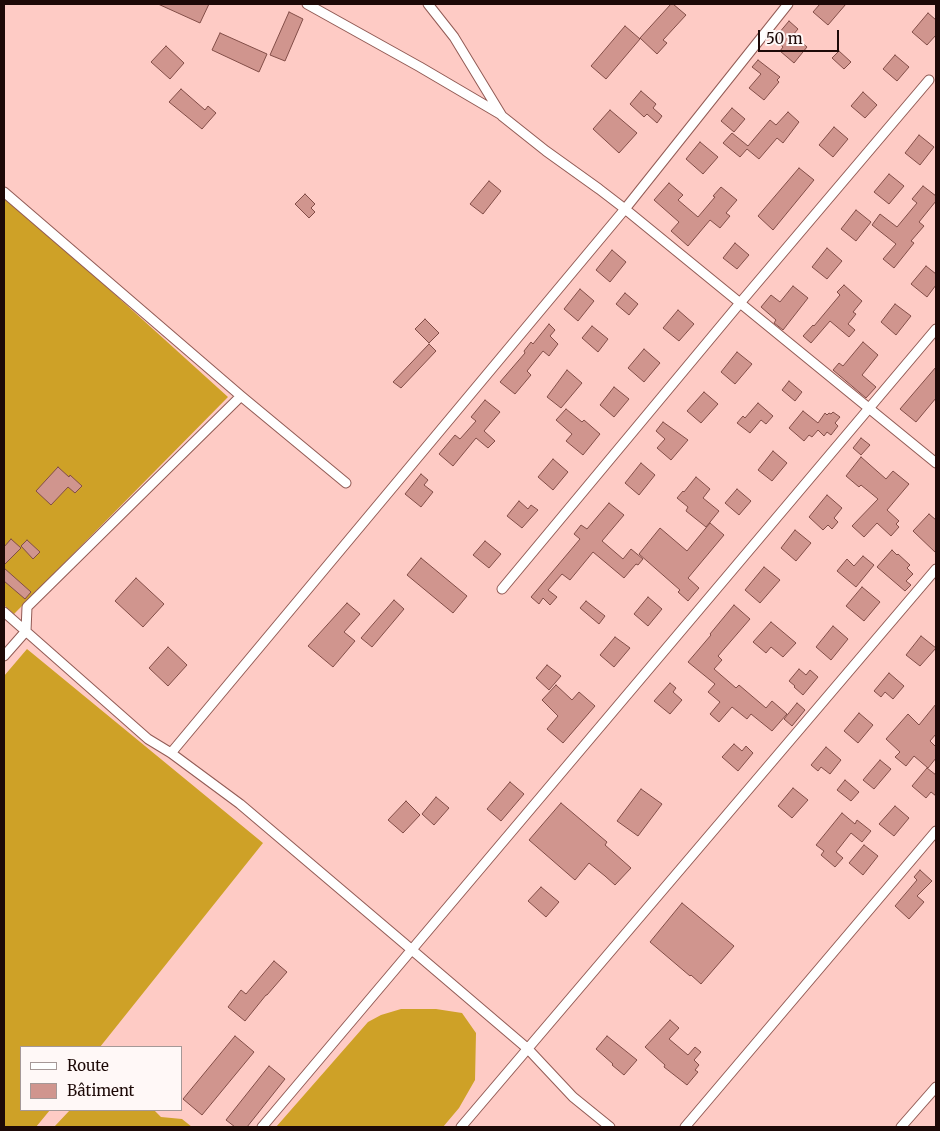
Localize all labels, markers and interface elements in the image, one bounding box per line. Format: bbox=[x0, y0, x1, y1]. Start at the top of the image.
scale bar bbox=[760, 20, 841, 52]
text: 50 m bbox=[766, 29, 803, 48]
legend bbox=[20, 1046, 182, 1111]
text: Route bbox=[67, 1056, 109, 1075]
text: Bâtiment bbox=[67, 1081, 134, 1100]

